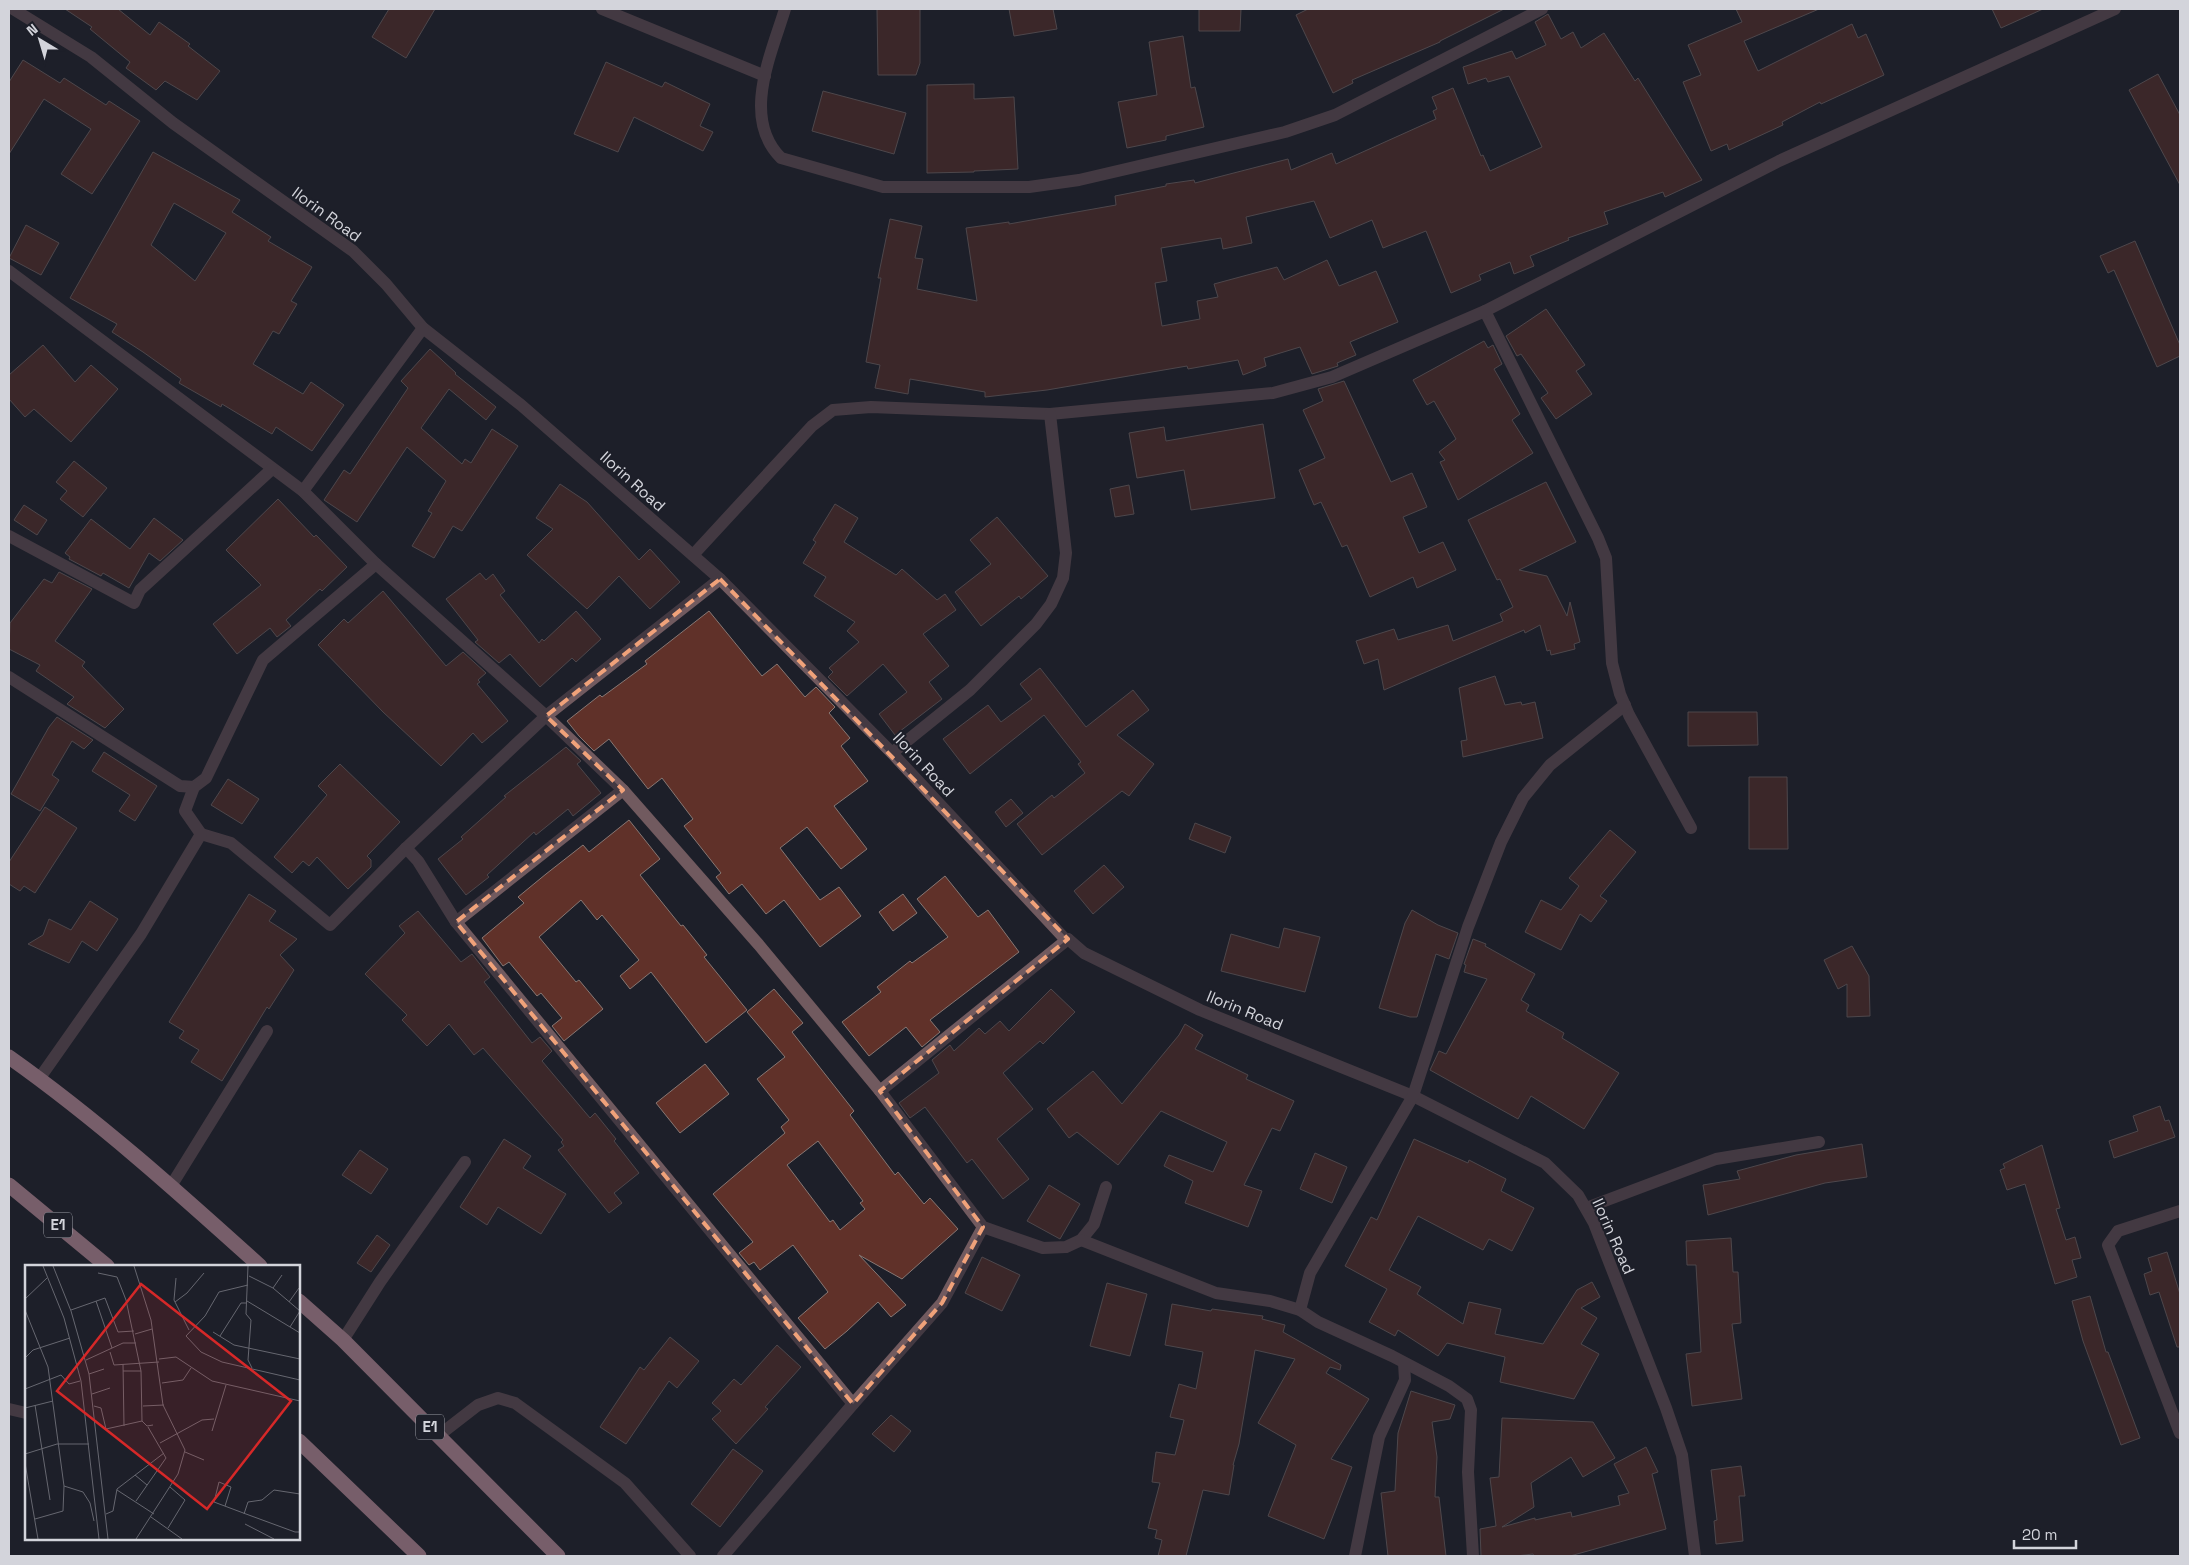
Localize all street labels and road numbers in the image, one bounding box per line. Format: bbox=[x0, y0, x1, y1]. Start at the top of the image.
street label: Ilorin Road bbox=[288, 182, 366, 247]
street label: Ilorin Road bbox=[596, 447, 670, 516]
street label: Ilorin Road bbox=[888, 728, 959, 801]
street label: Ilorin Road bbox=[1203, 986, 1286, 1035]
street label: Ilorin Road bbox=[1588, 1195, 1640, 1277]
road number: E1 bbox=[44, 1212, 72, 1238]
road number: E1 bbox=[416, 1414, 444, 1440]

